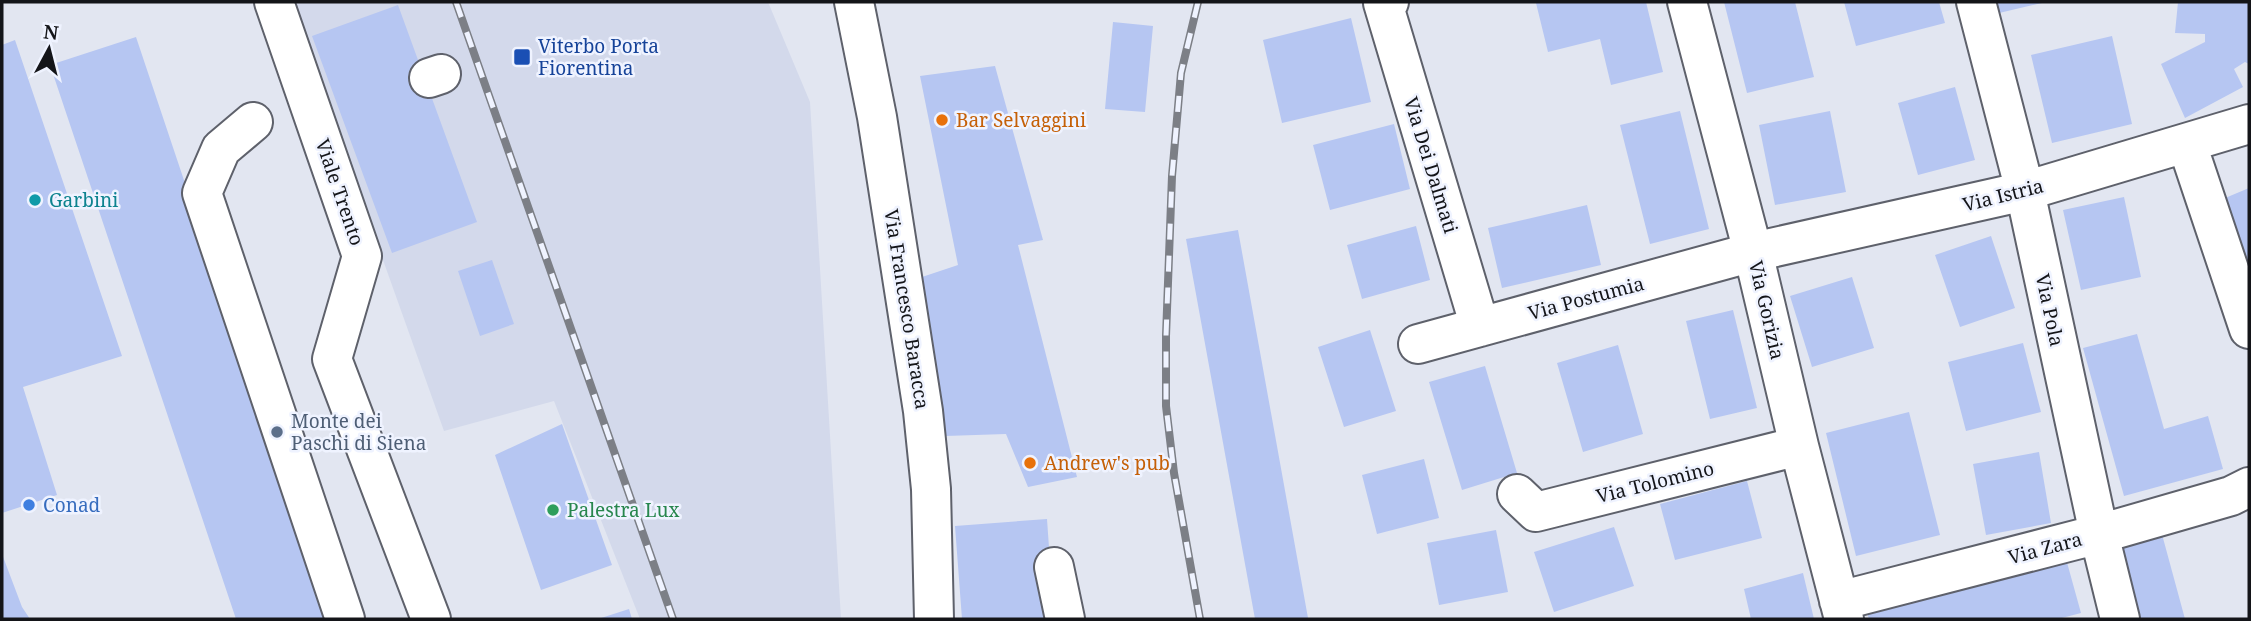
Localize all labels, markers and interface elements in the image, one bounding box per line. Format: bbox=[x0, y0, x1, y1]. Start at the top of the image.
north arrow bbox=[14, 14, 84, 84]
text: N bbox=[42, 18, 60, 46]
place label: Viterbo Porta Fiorentina bbox=[538, 33, 659, 81]
marker: Viterbo Porta Fiorentina bbox=[512, 47, 532, 67]
street label: Via Dei Dalmati bbox=[1398, 94, 1464, 236]
place label: Bar Selvaggini bbox=[956, 107, 1086, 133]
marker: Bar Selvaggini bbox=[934, 112, 950, 128]
street label: Viale Trento bbox=[310, 135, 370, 249]
street label: Via Istria bbox=[1960, 172, 2046, 218]
place label: Garbini bbox=[49, 187, 118, 213]
marker: Garbini bbox=[27, 192, 43, 208]
street label: Via Francesco Baracca bbox=[878, 207, 936, 411]
street label: Via Gorizia bbox=[1743, 258, 1791, 362]
street label: Via Postumia bbox=[1525, 270, 1647, 326]
street label: Via Pola bbox=[2030, 271, 2070, 349]
place label: Monte dei Paschi di Siena bbox=[291, 408, 426, 456]
marker: Monte dei Paschi di Siena bbox=[269, 424, 285, 440]
place label: Andrew's pub bbox=[1044, 450, 1170, 476]
marker: Andrew's pub bbox=[1022, 455, 1038, 471]
street label: Via Tolomino bbox=[1593, 455, 1717, 509]
place label: Conad bbox=[43, 492, 101, 518]
marker: Conad bbox=[21, 497, 37, 513]
place label: Palestra Lux bbox=[567, 497, 680, 523]
marker: Palestra Lux bbox=[545, 502, 561, 518]
street label: Via Zara bbox=[2005, 526, 2085, 570]

